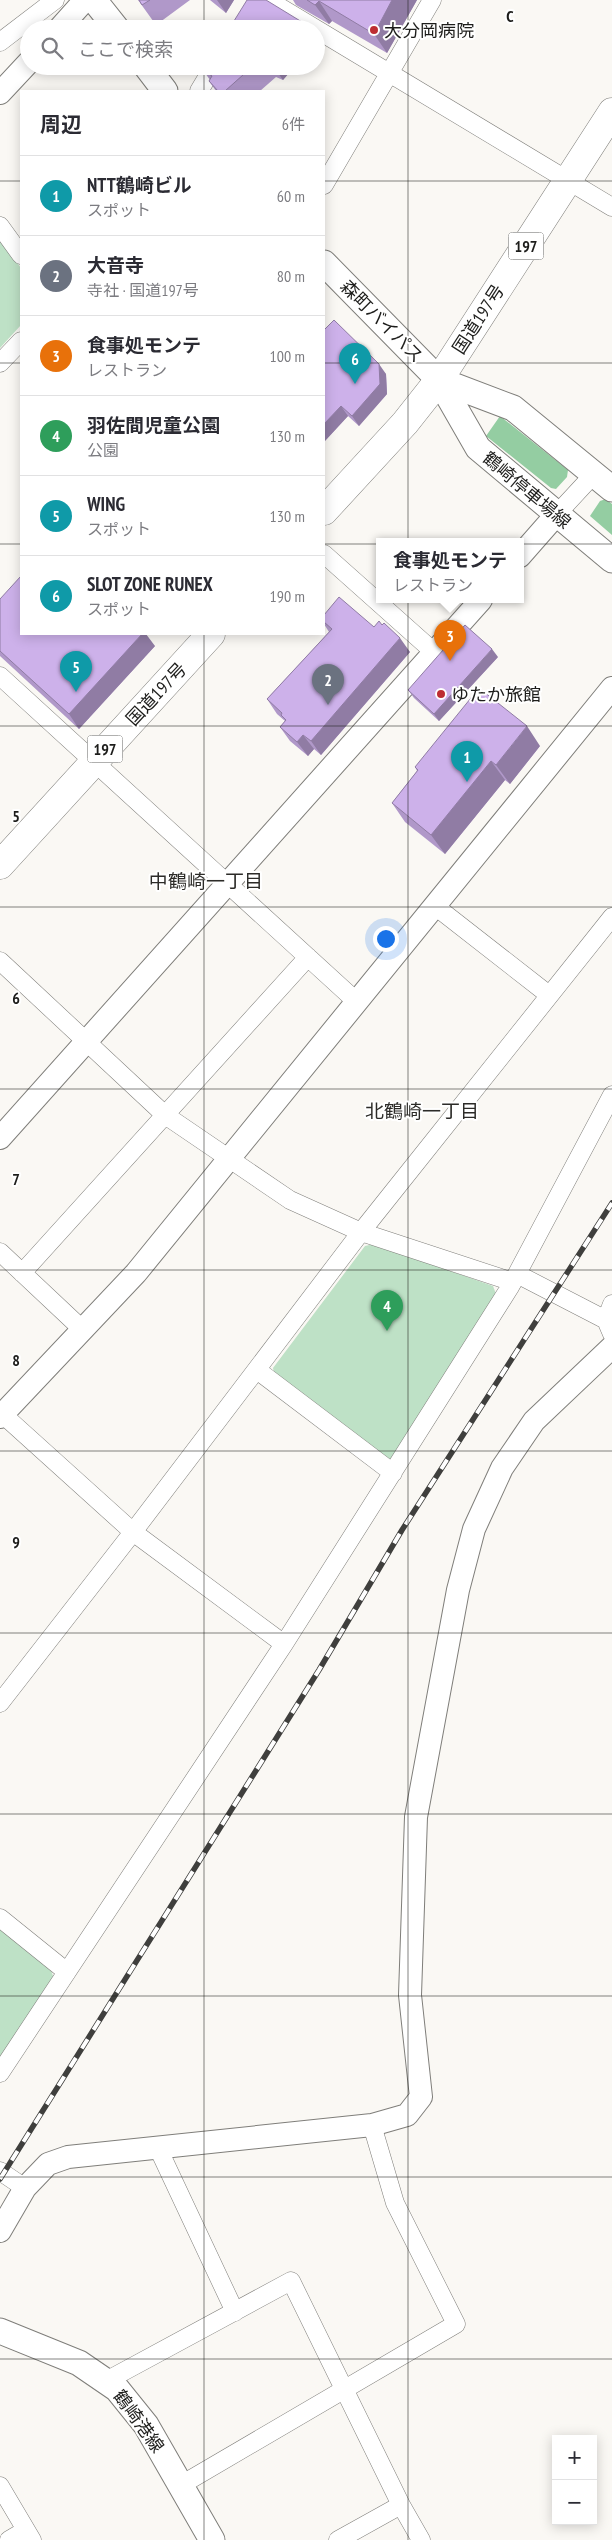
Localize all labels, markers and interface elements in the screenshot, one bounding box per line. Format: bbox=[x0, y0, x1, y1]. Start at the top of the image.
text: C bbox=[506, 6, 514, 26]
place label: 大分岡病院 bbox=[384, 19, 474, 42]
search box bbox=[20, 20, 325, 75]
marker: 大分岡病院 bbox=[368, 24, 380, 36]
icon: search bbox=[38, 34, 66, 62]
text: ここで検索 bbox=[78, 37, 173, 61]
text: 周辺 bbox=[40, 111, 82, 138]
text: 6件 bbox=[282, 114, 305, 134]
text: NTT鶴崎ビル bbox=[87, 173, 192, 197]
text: 1 bbox=[52, 186, 60, 206]
text: 60 m bbox=[277, 186, 305, 206]
text: スポット bbox=[87, 200, 151, 220]
road number: 197 bbox=[508, 232, 544, 260]
text: 大音寺 bbox=[87, 253, 144, 277]
text: 2 bbox=[52, 266, 60, 286]
text: 80 m bbox=[277, 266, 305, 286]
street label: 森町バイパス bbox=[336, 275, 428, 367]
text: 寺社 · 国道197号 bbox=[87, 280, 199, 300]
street label: 国道197号 bbox=[447, 280, 509, 358]
text: 食事処モンテ bbox=[87, 333, 201, 357]
pin: 6 bbox=[339, 343, 371, 384]
text: 3 bbox=[52, 346, 60, 366]
text: 100 m bbox=[270, 346, 305, 366]
text: レストラン bbox=[87, 360, 167, 380]
text: 羽佐間児童公園 bbox=[87, 413, 220, 437]
text: 4 bbox=[52, 426, 60, 446]
text: 130 m bbox=[270, 426, 305, 446]
text: 公園 bbox=[87, 440, 119, 460]
street label: 鶴崎停車場線 bbox=[478, 446, 576, 534]
text: WING bbox=[87, 492, 125, 516]
text: 5 bbox=[52, 506, 60, 526]
text: 130 m bbox=[270, 506, 305, 526]
text: スポット bbox=[87, 519, 151, 539]
popup bbox=[376, 538, 524, 603]
text: 食事処モンテ bbox=[393, 548, 507, 572]
text: SLOT ZONE RUNEX bbox=[87, 572, 213, 596]
text: レストラン bbox=[393, 575, 473, 595]
text: 6 bbox=[52, 586, 60, 606]
text: 190 m bbox=[270, 586, 305, 606]
text: スポット bbox=[87, 599, 151, 619]
pin: 3 bbox=[434, 620, 466, 661]
pin: 5 bbox=[60, 651, 92, 692]
street label: 国道197号 bbox=[121, 658, 191, 730]
pin: 2 bbox=[312, 664, 344, 705]
place label: ゆたか旅館 bbox=[451, 683, 541, 706]
marker: ゆたか旅館 bbox=[435, 688, 447, 700]
road number: 197 bbox=[88, 736, 122, 762]
pin: 1 bbox=[451, 741, 483, 782]
text: 5 bbox=[12, 806, 20, 826]
district label: 中鶴崎一丁目 bbox=[149, 869, 263, 893]
your location bbox=[373, 926, 399, 952]
text: 6 bbox=[12, 988, 20, 1008]
district label: 北鶴崎一丁目 bbox=[365, 1099, 479, 1123]
text: 7 bbox=[12, 1169, 20, 1189]
pin: 4 bbox=[371, 1290, 403, 1331]
text: 8 bbox=[12, 1350, 20, 1370]
text: 9 bbox=[12, 1532, 20, 1552]
street label: 鶴崎港線 bbox=[109, 2385, 169, 2457]
map controls bbox=[552, 2435, 597, 2525]
button: + bbox=[552, 2435, 597, 2480]
button: − bbox=[552, 2480, 597, 2525]

